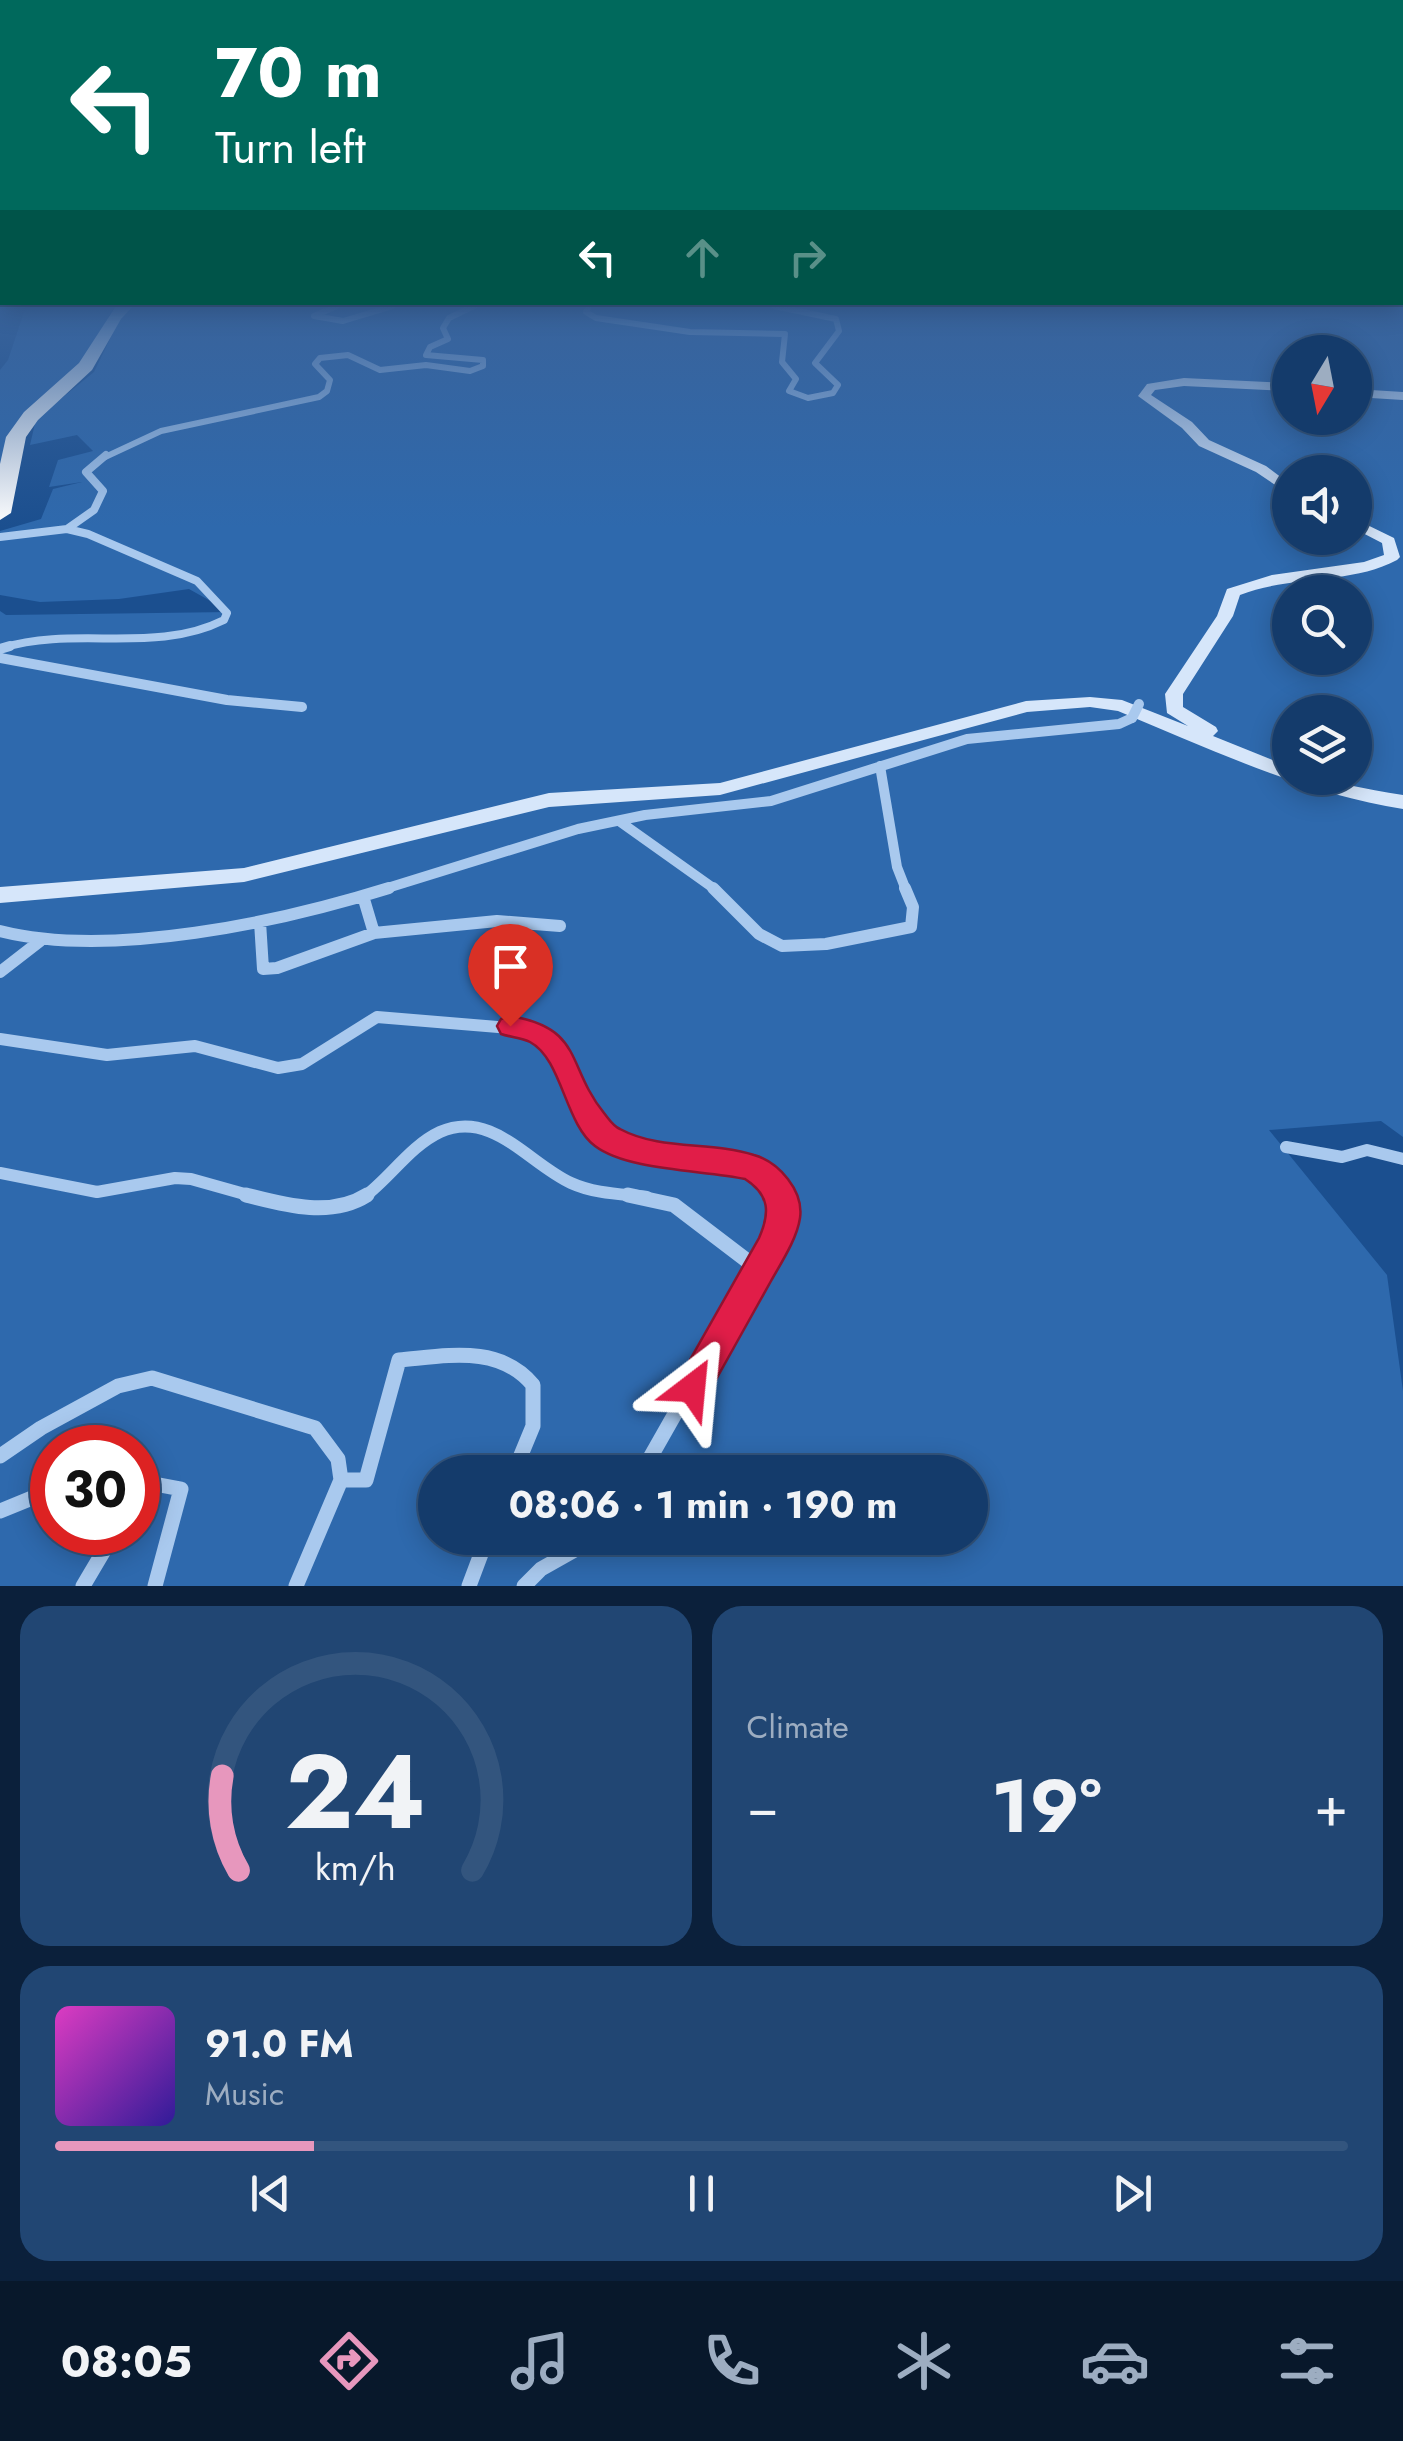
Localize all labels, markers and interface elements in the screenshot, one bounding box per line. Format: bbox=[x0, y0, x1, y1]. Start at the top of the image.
text: 70 m bbox=[215, 22, 382, 123]
icon: left bbox=[50, 40, 180, 170]
text: Turn left bbox=[215, 115, 366, 180]
icon: left bbox=[570, 230, 625, 285]
icon: ahead bbox=[675, 230, 730, 285]
icon: right bbox=[780, 230, 835, 285]
north arrow bbox=[1272, 335, 1372, 435]
map controls bbox=[1272, 335, 1372, 795]
button: sound bbox=[1272, 455, 1372, 555]
button: search bbox=[1272, 575, 1372, 675]
button: layers bbox=[1272, 695, 1372, 795]
pin bbox=[468, 924, 553, 1027]
icon: arrive bbox=[483, 939, 538, 994]
position arrow bbox=[640, 1336, 744, 1440]
speed limit sign: 30 bbox=[30, 1425, 160, 1555]
text: 08:06 · 1 min · 190 m bbox=[509, 1477, 897, 1532]
text: Climate bbox=[747, 1704, 849, 1750]
text: 24 bbox=[285, 1717, 426, 1867]
text: 19° bbox=[991, 1752, 1102, 1860]
text: − bbox=[747, 1767, 779, 1847]
text: + bbox=[1314, 1767, 1348, 1847]
text: km/h bbox=[315, 1842, 396, 1893]
text: 91.0 FM bbox=[205, 2016, 353, 2071]
text: Music bbox=[205, 2071, 284, 2117]
icon: previous bbox=[243, 2166, 298, 2221]
icon: pause bbox=[674, 2166, 729, 2221]
icon: next bbox=[1105, 2166, 1160, 2221]
icon: directions bbox=[314, 2326, 384, 2396]
icon: music bbox=[505, 2326, 575, 2396]
icon: phone bbox=[697, 2326, 767, 2396]
icon: climate bbox=[889, 2326, 959, 2396]
icon: car bbox=[1080, 2326, 1150, 2396]
icon: filters bbox=[1272, 2326, 1342, 2396]
text: 08:05 bbox=[61, 2329, 192, 2394]

